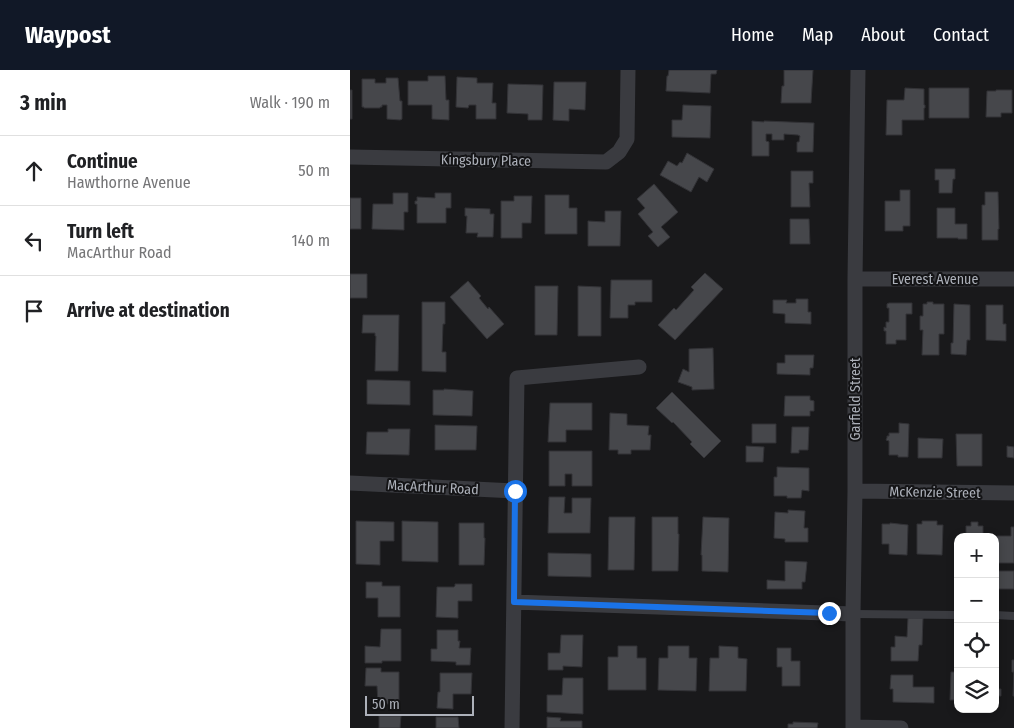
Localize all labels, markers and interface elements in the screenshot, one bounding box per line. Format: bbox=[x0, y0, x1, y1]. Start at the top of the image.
text: Waypost bbox=[25, 21, 111, 49]
text: Home bbox=[731, 24, 774, 46]
text: Map bbox=[802, 24, 833, 46]
text: About bbox=[861, 24, 905, 46]
text: Contact bbox=[933, 24, 989, 46]
text: 3 min bbox=[20, 90, 67, 116]
text: Walk · 190 m bbox=[250, 93, 330, 112]
text: Continue bbox=[67, 150, 138, 173]
street label: Kingsbury Place bbox=[441, 151, 531, 170]
icon: ahead bbox=[20, 157, 48, 185]
text: 50 m bbox=[298, 161, 330, 180]
text: Hawthorne Avenue bbox=[67, 173, 191, 192]
text: Turn left bbox=[67, 220, 134, 243]
icon: left bbox=[20, 227, 48, 255]
text: 140 m bbox=[292, 231, 330, 250]
text: MacArthur Road bbox=[67, 243, 172, 262]
street label: Everest Avenue bbox=[892, 271, 978, 288]
icon: arrive bbox=[20, 297, 48, 325]
text: Arrive at destination bbox=[67, 299, 230, 322]
street label: Garfield Street bbox=[847, 357, 864, 440]
street label: MacArthur Road bbox=[387, 477, 479, 498]
route start bbox=[504, 480, 527, 503]
street label: McKenzie Street bbox=[889, 483, 981, 502]
map controls bbox=[954, 533, 999, 713]
button: + bbox=[954, 533, 999, 578]
button: − bbox=[954, 578, 999, 623]
route end bbox=[818, 602, 841, 625]
button: locate bbox=[954, 623, 999, 668]
button: layers bbox=[954, 668, 999, 713]
scale bar bbox=[365, 693, 474, 716]
text: 50 m bbox=[372, 696, 400, 713]

